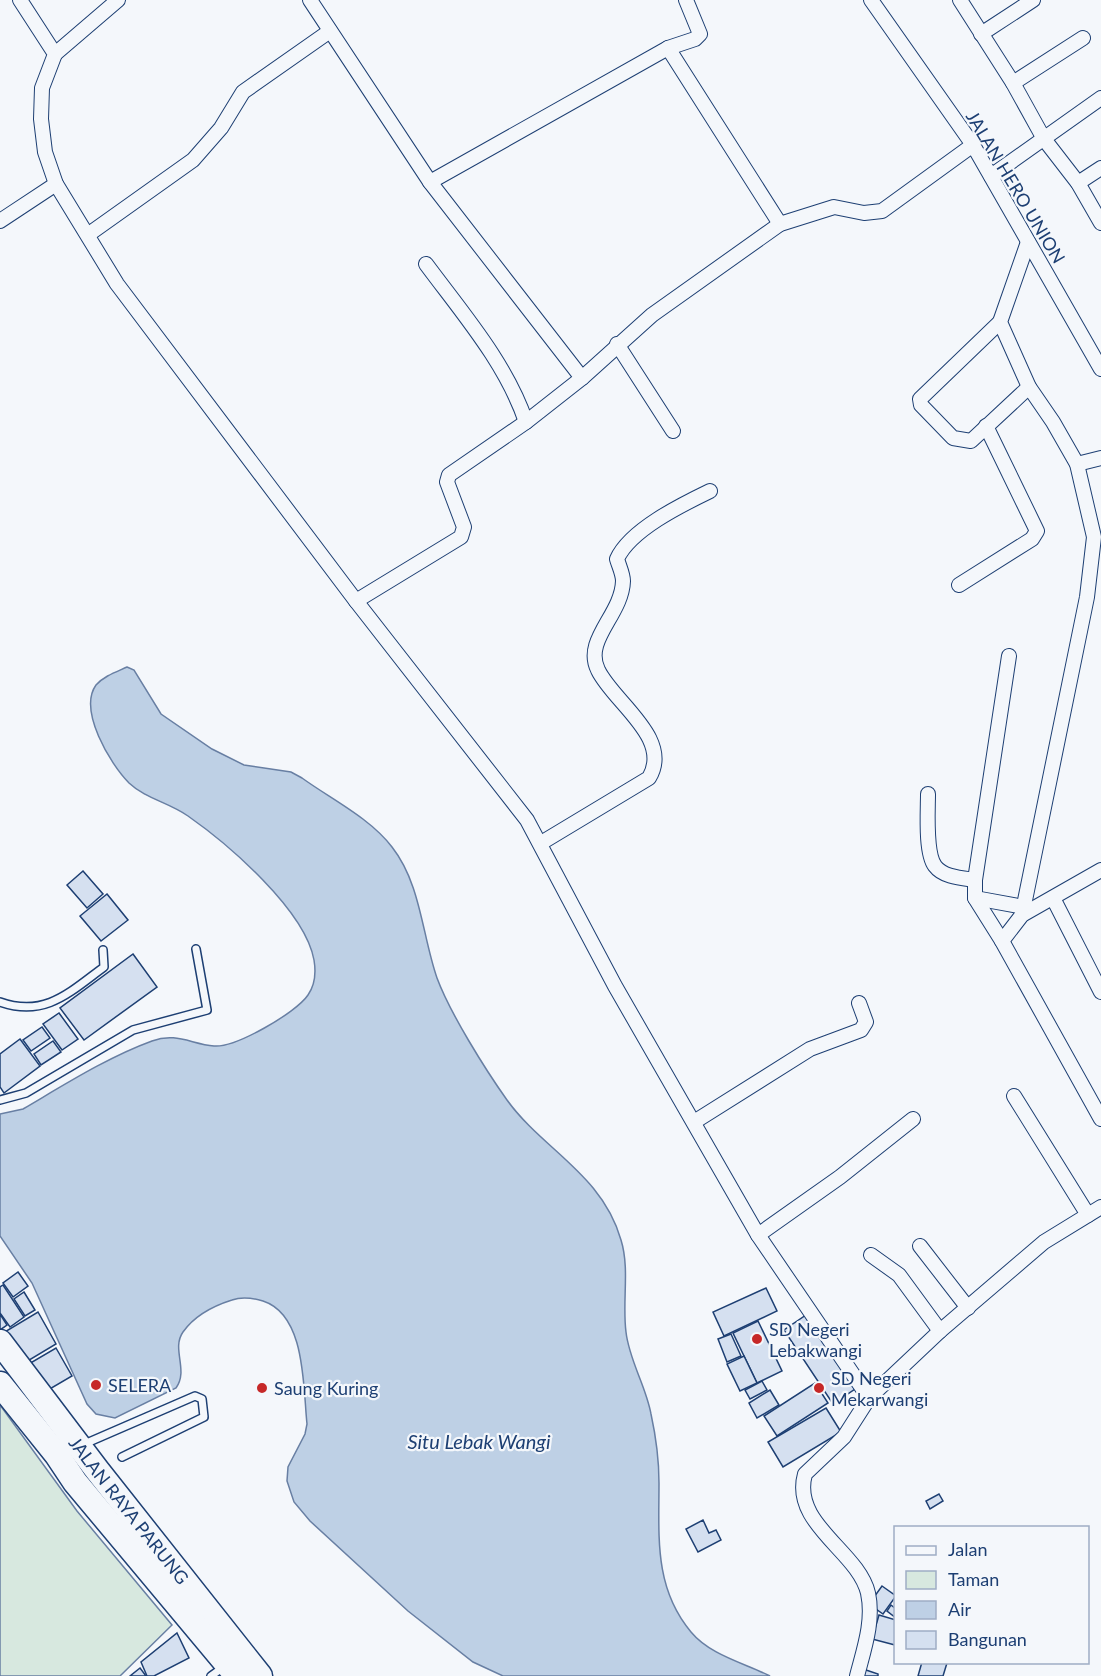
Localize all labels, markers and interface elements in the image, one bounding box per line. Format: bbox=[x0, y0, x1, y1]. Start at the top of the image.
street label: JALAN HERO UNION bbox=[962, 107, 1070, 267]
place label: SD Negeri Lebakwangi bbox=[769, 1318, 862, 1361]
marker: SD Negeri Lebakwangi bbox=[750, 1332, 764, 1346]
place label: SD Negeri Mekarwangi bbox=[831, 1367, 928, 1410]
place label: SELERA bbox=[108, 1374, 172, 1396]
place label: Saung Kuring bbox=[274, 1377, 378, 1399]
marker: SELERA bbox=[89, 1378, 103, 1392]
marker: Saung Kuring bbox=[255, 1381, 269, 1395]
marker: SD Negeri Mekarwangi bbox=[812, 1381, 826, 1395]
water label: Situ Lebak Wangi bbox=[407, 1429, 551, 1453]
street label: JALAN RAYA PARUNG bbox=[65, 1432, 194, 1588]
legend bbox=[894, 1526, 1089, 1664]
text: Jalan bbox=[948, 1538, 987, 1560]
text: Taman bbox=[948, 1568, 999, 1590]
text: Air bbox=[948, 1598, 971, 1620]
text: Bangunan bbox=[948, 1628, 1027, 1650]

